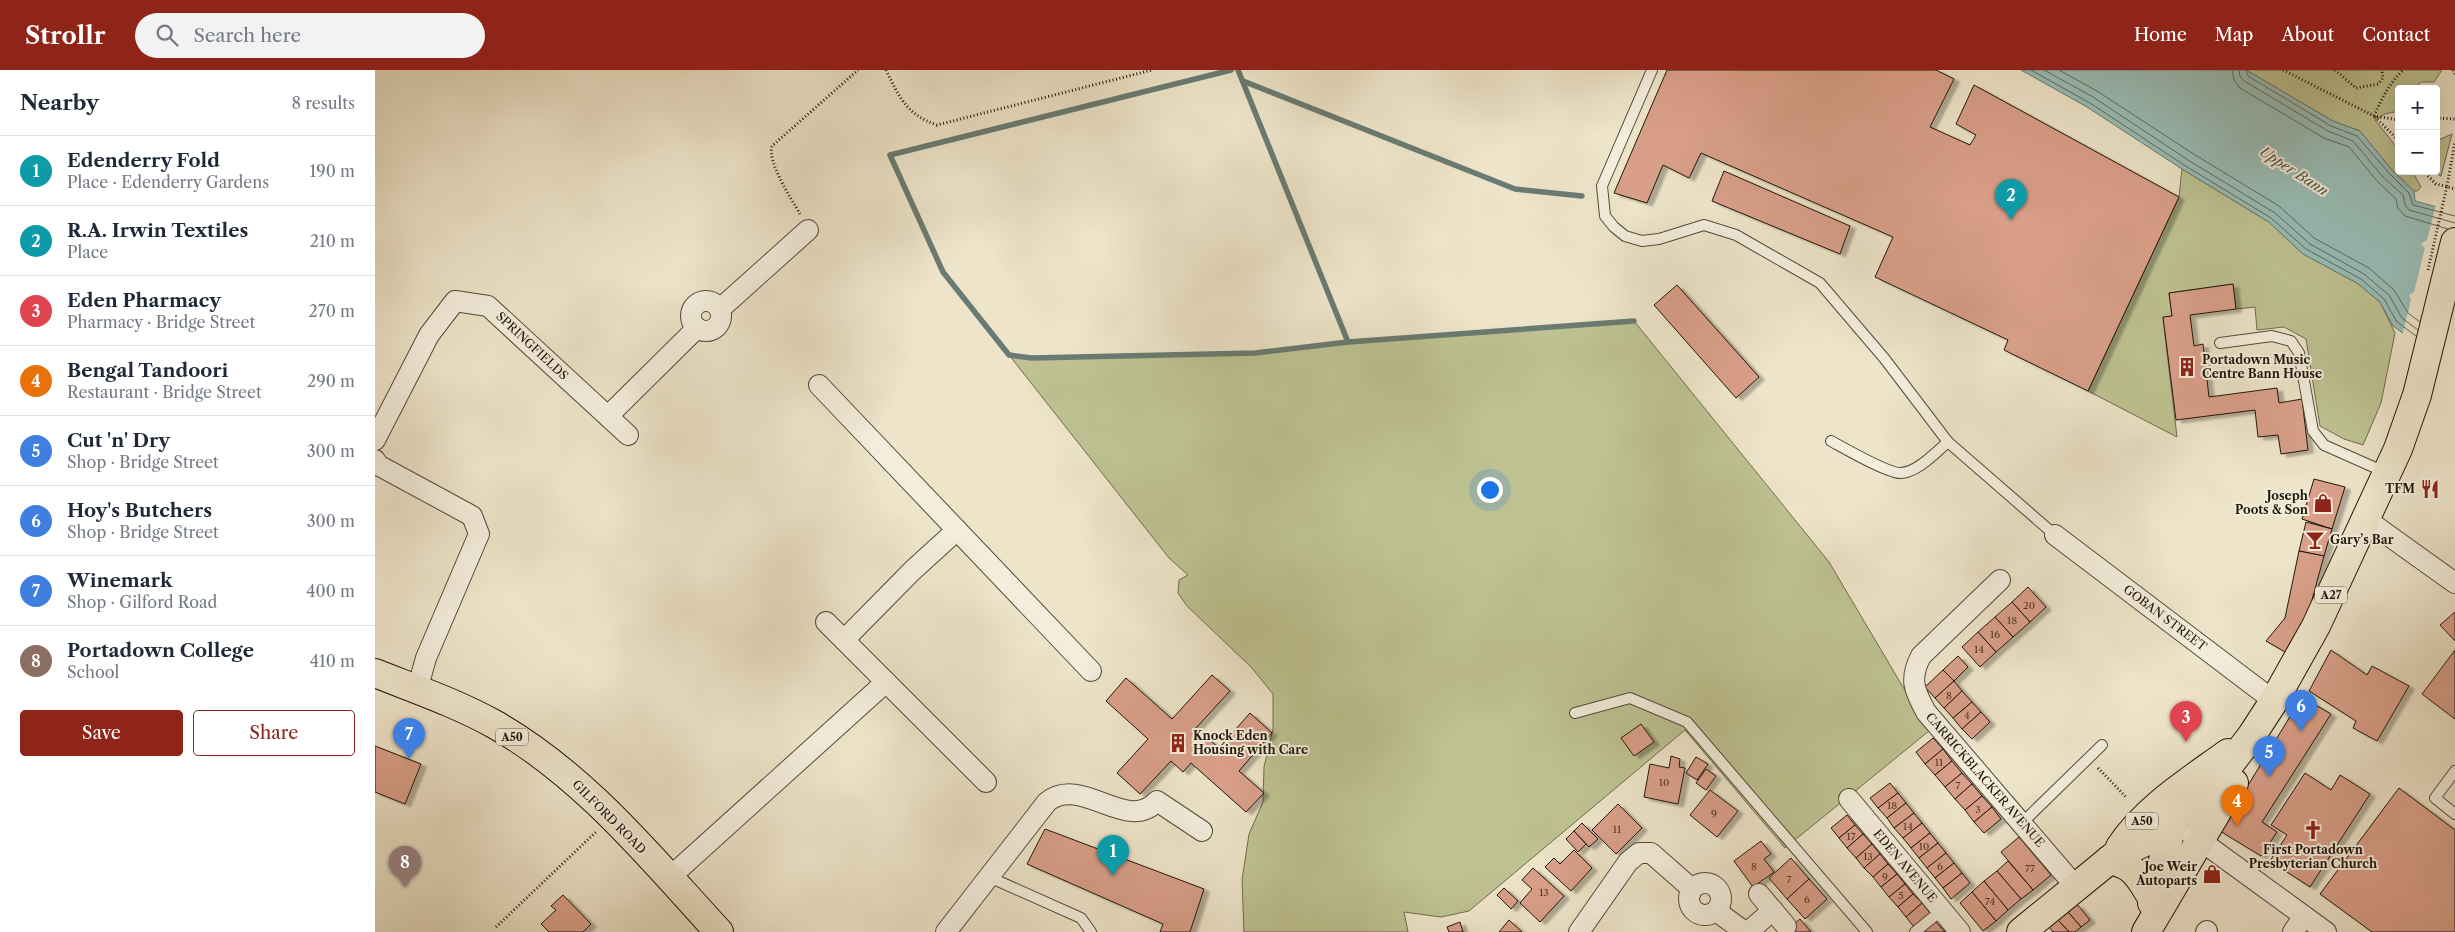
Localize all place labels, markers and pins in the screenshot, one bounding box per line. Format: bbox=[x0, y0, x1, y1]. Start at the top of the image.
pin: 2 bbox=[1995, 179, 2027, 220]
place label: Portadown Music Centre Bann House bbox=[2202, 352, 2322, 381]
building icon: Portadown Music Centre Bann House bbox=[2176, 356, 2198, 378]
restaurant icon: TFM bbox=[2419, 478, 2441, 500]
place label: TFM bbox=[2385, 481, 2415, 496]
place label: Joseph Poots & Son bbox=[2235, 488, 2309, 517]
shop icon: Joseph Poots & Son bbox=[2312, 492, 2334, 514]
bar icon: Gary’s Bar bbox=[2304, 529, 2326, 551]
place label: Gary’s Bar bbox=[2330, 532, 2394, 547]
pin: 6 bbox=[2285, 690, 2317, 731]
pin: 3 bbox=[2170, 701, 2202, 742]
pin: 7 bbox=[393, 718, 425, 759]
place label: Knock Eden Housing with Care bbox=[1193, 728, 1308, 757]
building icon: Knock Eden Housing with Care bbox=[1167, 732, 1189, 754]
pin: 5 bbox=[2253, 736, 2285, 777]
pin: 4 bbox=[2221, 785, 2253, 826]
church icon: First Portadown Presbyterian Church bbox=[2302, 819, 2324, 841]
pin: 1 bbox=[1097, 835, 1129, 876]
place label: First Portadown Presbyterian Church bbox=[2249, 842, 2378, 871]
pin: 8 bbox=[389, 846, 421, 887]
place label: Joe Weir Autoparts bbox=[2135, 859, 2197, 888]
shop icon: Joe Weir Autoparts bbox=[2201, 863, 2223, 885]

